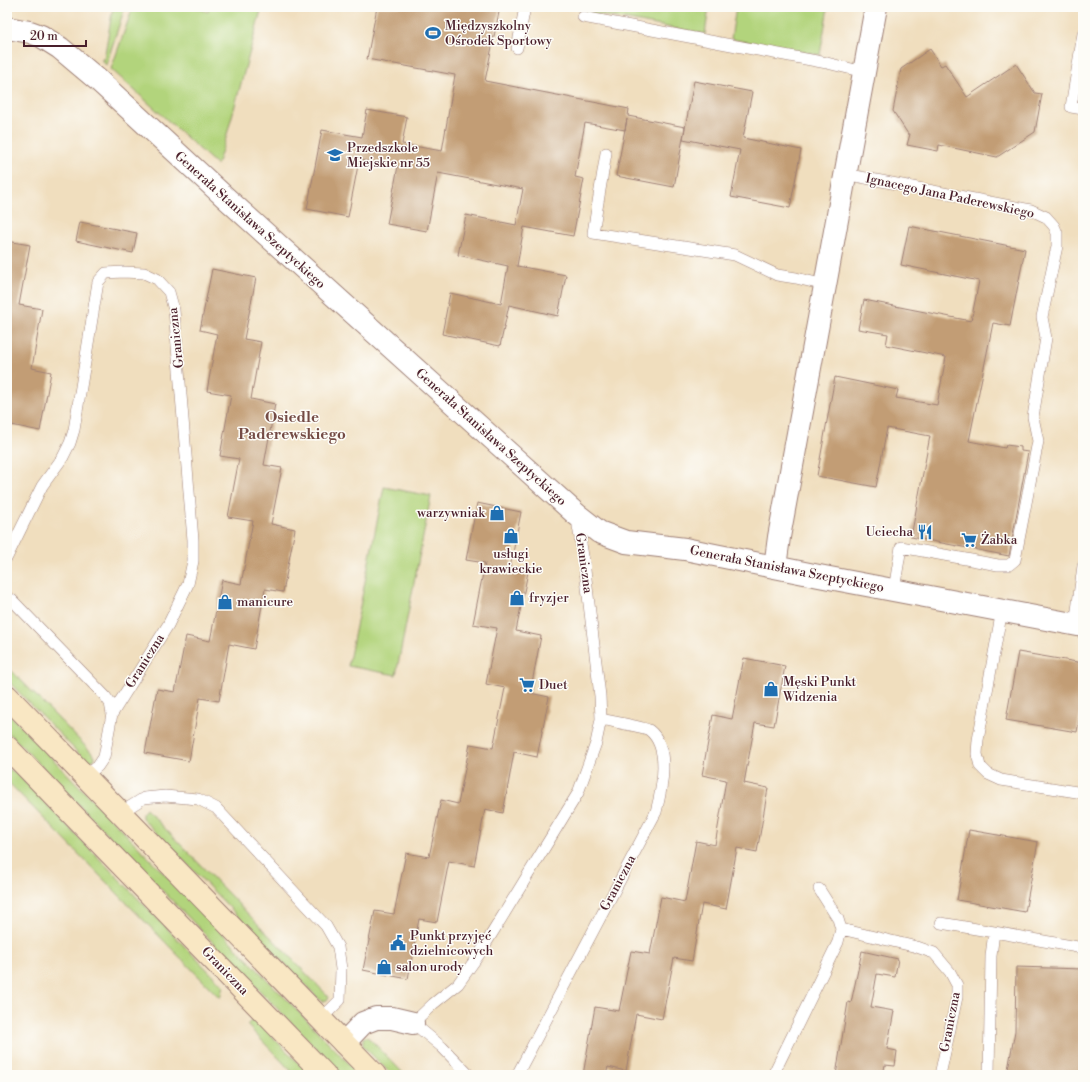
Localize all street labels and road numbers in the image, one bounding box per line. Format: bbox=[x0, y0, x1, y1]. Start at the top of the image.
street label: Generała Stanisława Szeptyckiego bbox=[171, 148, 329, 292]
street label: Ignacego Jana Paderewskiego bbox=[864, 170, 1036, 222]
street label: Graniczna bbox=[165, 306, 187, 369]
street label: Generała Stanisława Szeptyckiego bbox=[412, 365, 570, 509]
street label: Graniczna bbox=[572, 532, 596, 595]
street label: Generała Stanisława Szeptyckiego bbox=[688, 542, 886, 596]
street label: Graniczna bbox=[122, 631, 168, 691]
street label: Graniczna bbox=[597, 852, 640, 914]
street label: Graniczna bbox=[198, 944, 252, 999]
street label: Graniczna bbox=[936, 990, 964, 1053]

